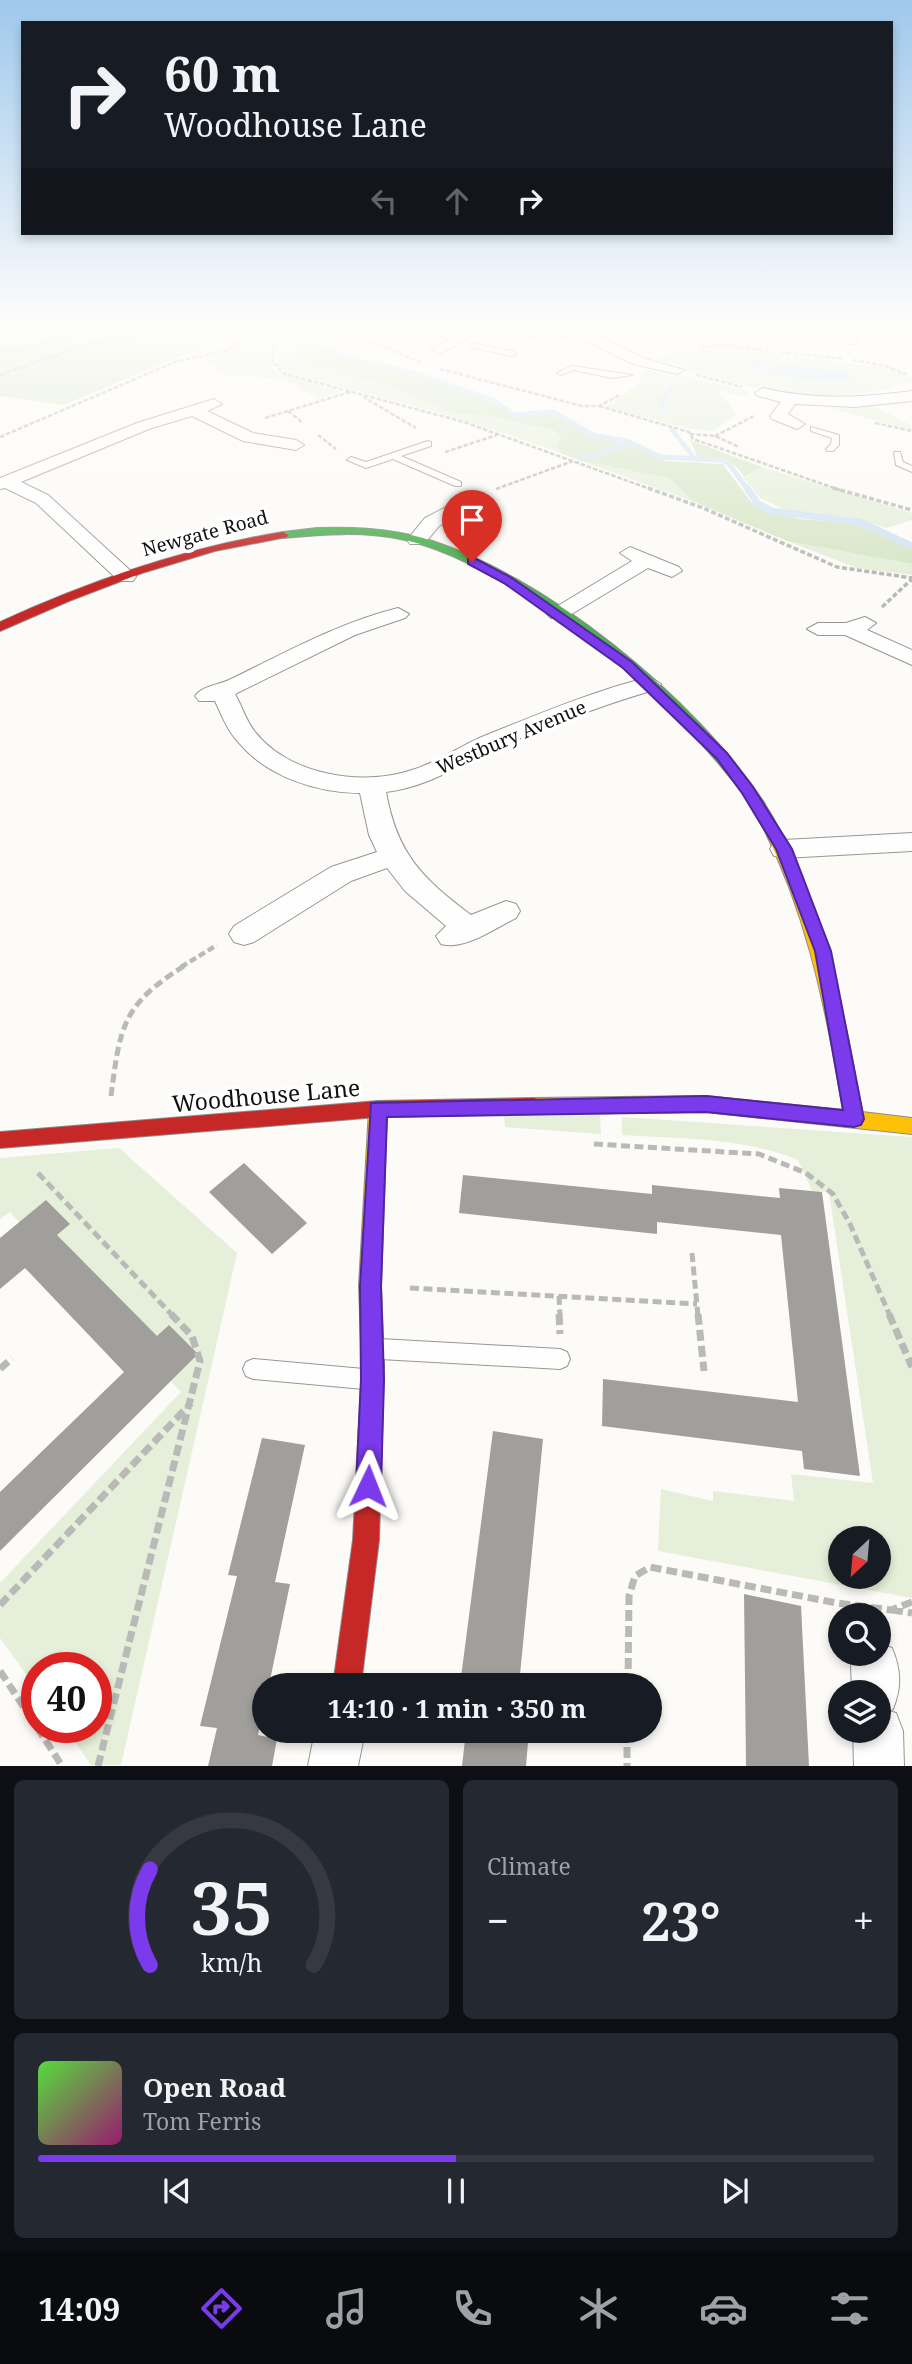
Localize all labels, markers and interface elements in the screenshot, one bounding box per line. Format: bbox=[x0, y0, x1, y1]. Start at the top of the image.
text: 60 m bbox=[164, 40, 280, 106]
icon: right bbox=[49, 49, 140, 140]
text: Woodhouse Lane bbox=[164, 103, 427, 146]
icon: left bbox=[365, 182, 403, 220]
icon: ahead bbox=[438, 182, 476, 220]
icon: right bbox=[511, 182, 549, 220]
pin bbox=[442, 490, 502, 562]
icon: arrive bbox=[453, 501, 491, 539]
street label: Newgate Road bbox=[139, 504, 271, 562]
street label: Westbury Avenue bbox=[432, 694, 590, 780]
street label: Woodhouse Lane bbox=[170, 1071, 362, 1119]
position arrow bbox=[331, 1449, 405, 1523]
north arrow bbox=[828, 1526, 891, 1589]
map controls bbox=[828, 1526, 891, 1743]
button: search bbox=[828, 1603, 891, 1666]
speed limit sign: 40 bbox=[21, 1652, 112, 1743]
button: layers bbox=[828, 1680, 891, 1743]
text: 14:10 · 1 min · 350 m bbox=[327, 1690, 587, 1726]
text: Climate bbox=[487, 1850, 571, 1882]
text: 35 bbox=[190, 1858, 273, 1957]
text: 23° bbox=[641, 1885, 721, 1956]
text: − bbox=[487, 1894, 509, 1946]
text: + bbox=[853, 1894, 874, 1946]
text: km/h bbox=[201, 1945, 262, 1979]
text: Open Road bbox=[143, 2069, 286, 2105]
text: Tom Ferris bbox=[143, 2105, 261, 2137]
icon: previous bbox=[158, 2172, 196, 2210]
icon: pause bbox=[437, 2172, 475, 2210]
icon: next bbox=[716, 2172, 754, 2210]
icon: directions bbox=[197, 2284, 246, 2333]
icon: music bbox=[322, 2284, 371, 2333]
icon: phone bbox=[448, 2284, 497, 2333]
icon: climate bbox=[574, 2284, 623, 2333]
icon: car bbox=[699, 2284, 748, 2333]
icon: filters bbox=[825, 2284, 874, 2333]
text: 14:09 bbox=[38, 2287, 120, 2330]

